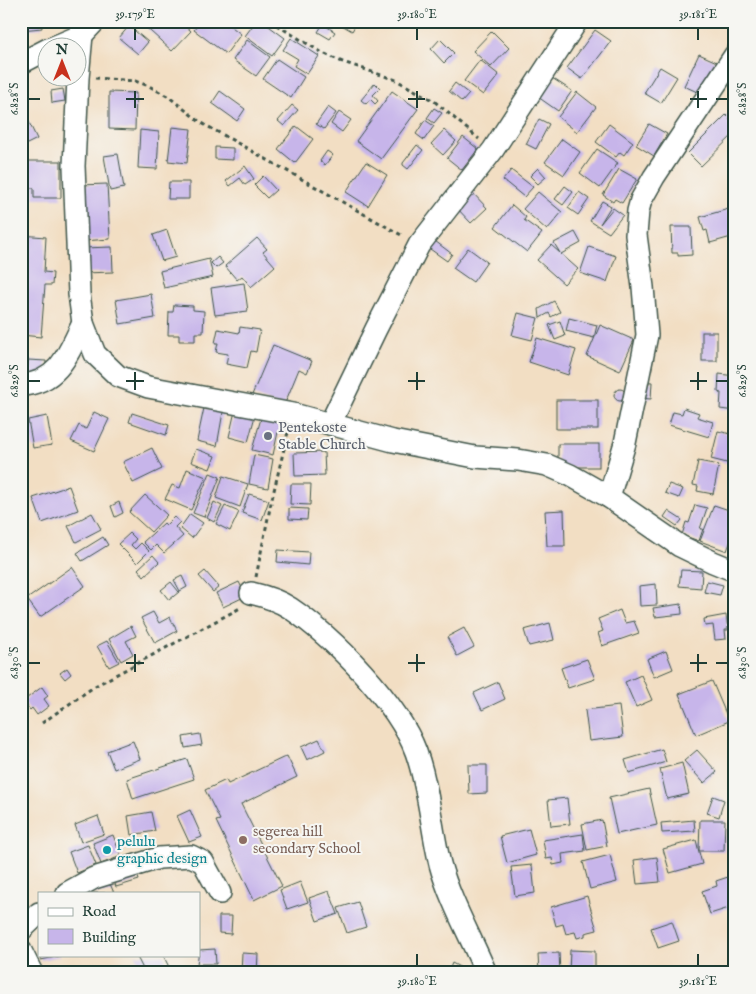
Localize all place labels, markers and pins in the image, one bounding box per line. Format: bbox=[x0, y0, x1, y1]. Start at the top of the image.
place label: Pentekoste Stable Church bbox=[278, 418, 366, 454]
marker: Pentekoste Stable Church bbox=[262, 430, 274, 442]
place label: segerea hill secondary School bbox=[253, 822, 361, 858]
place label: pelulu graphic design bbox=[117, 832, 207, 868]
marker: segerea hill secondary School bbox=[237, 834, 249, 846]
marker: pelulu graphic design bbox=[101, 844, 113, 856]

